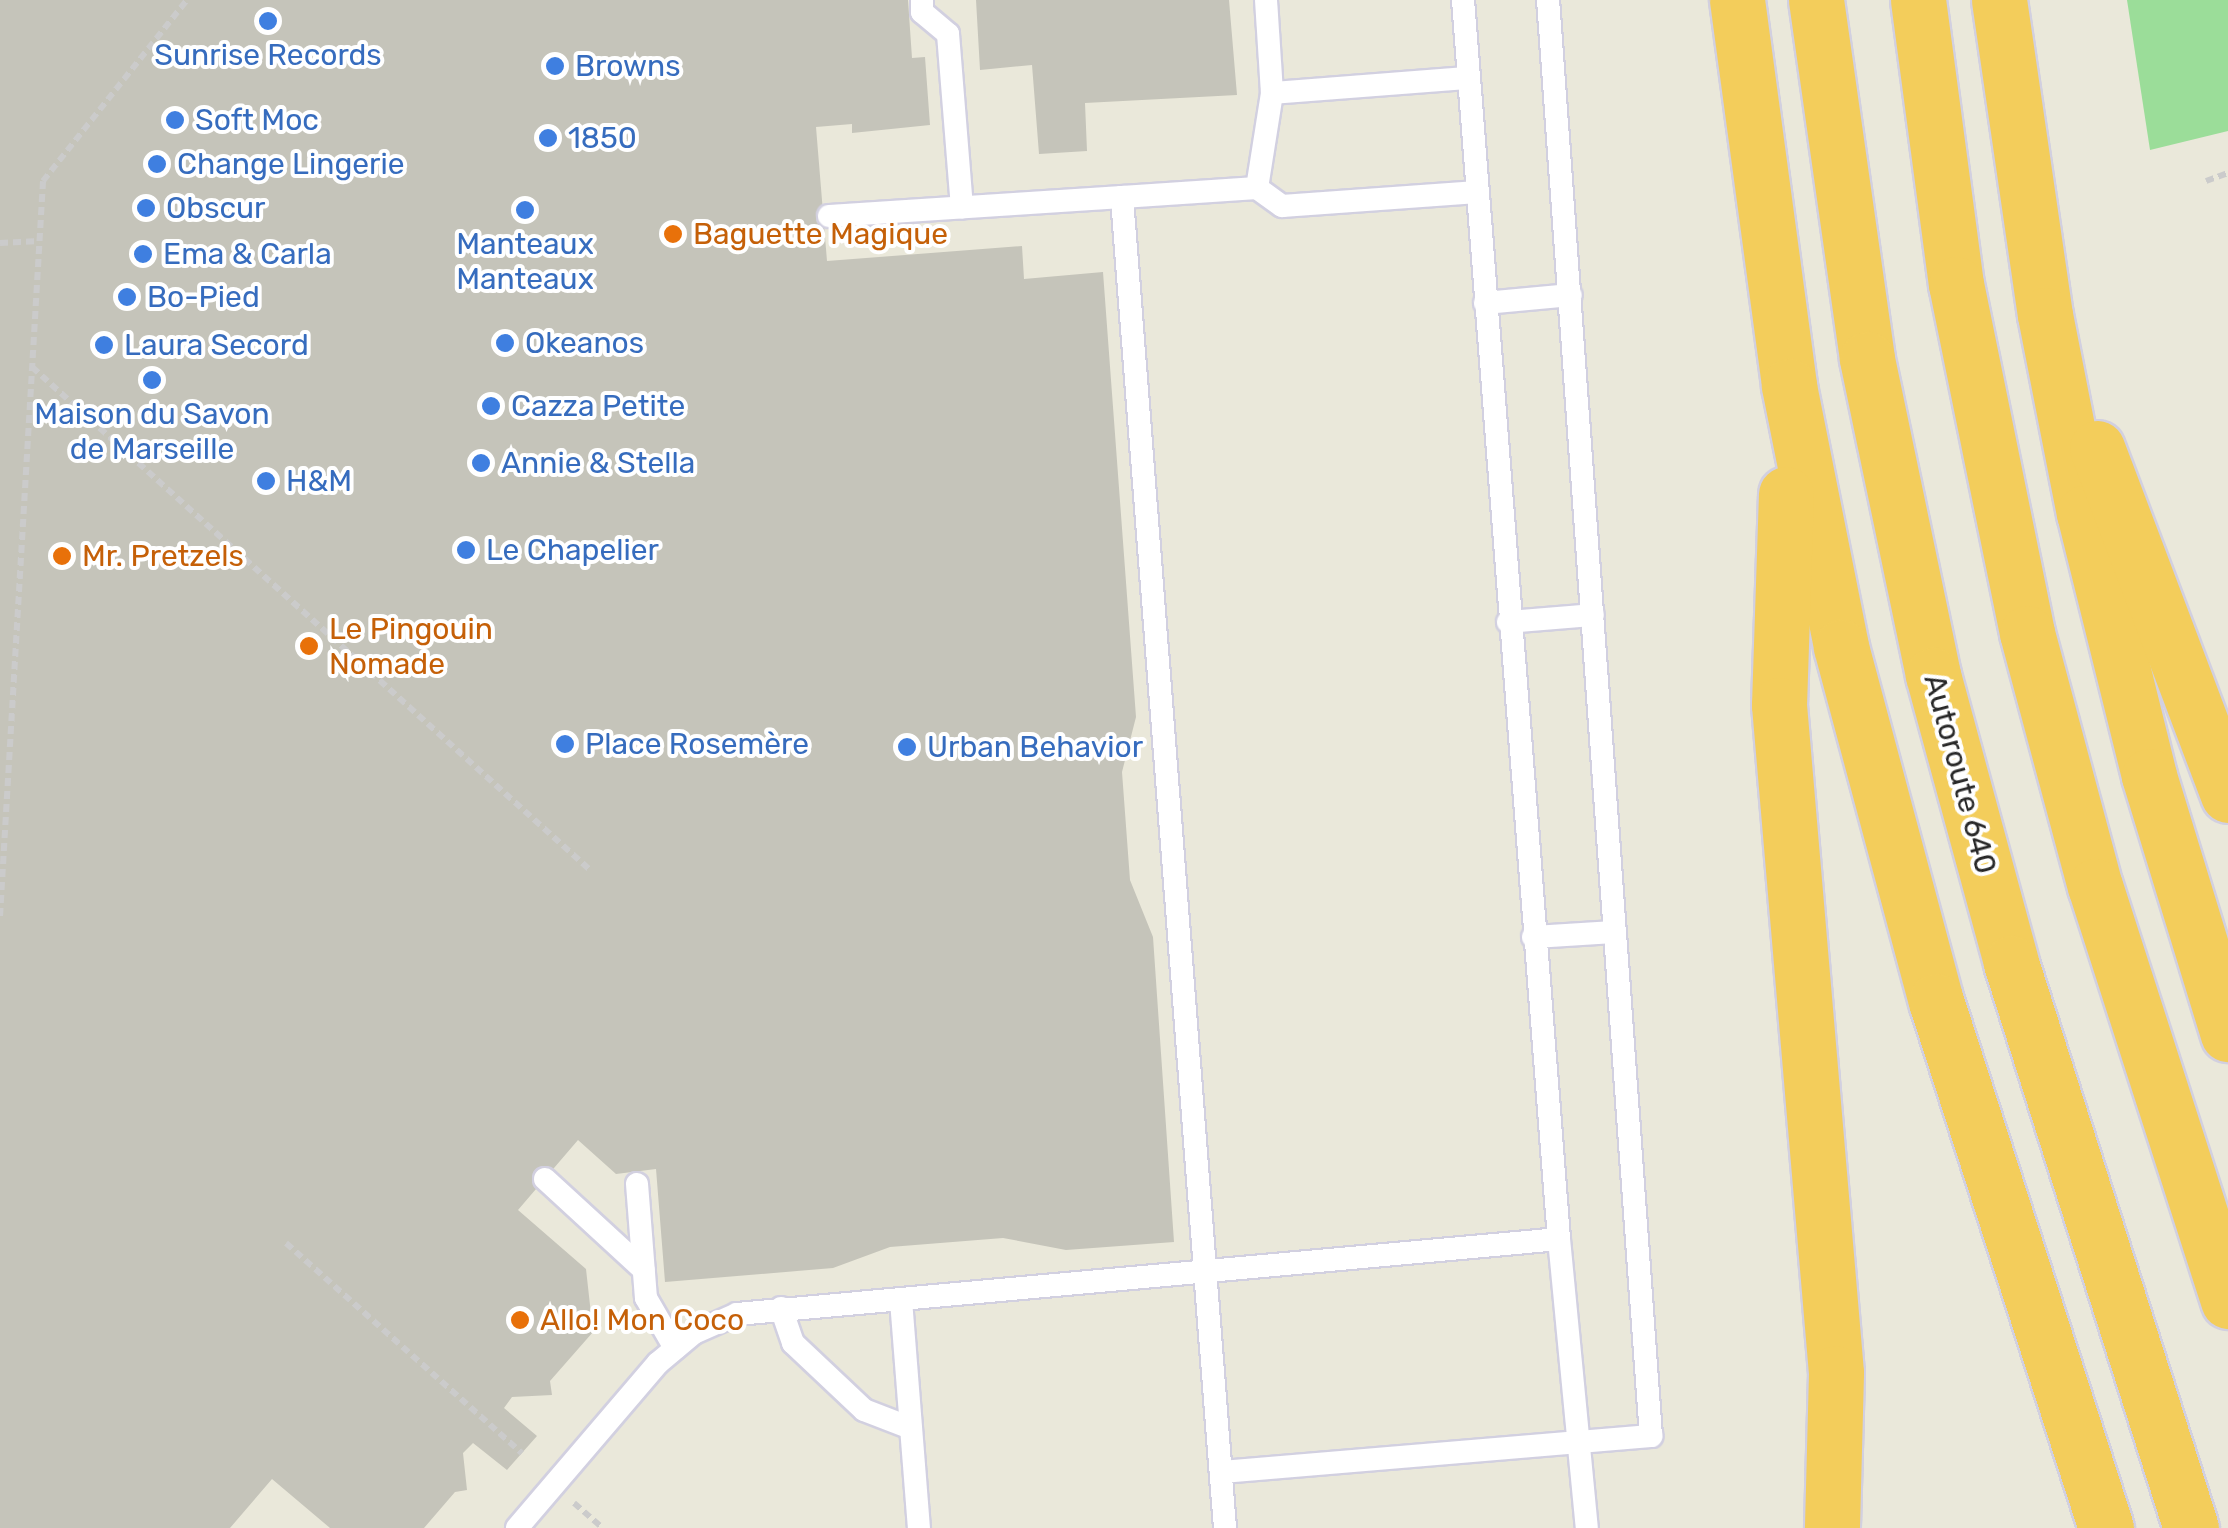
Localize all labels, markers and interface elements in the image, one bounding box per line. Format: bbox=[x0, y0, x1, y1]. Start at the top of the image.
marker: Sunrise Records bbox=[257, 10, 279, 32]
place label: Sunrise Records bbox=[154, 37, 382, 73]
place label: Browns bbox=[575, 48, 680, 84]
marker: Browns bbox=[544, 55, 566, 77]
place label: Soft Moc bbox=[195, 102, 319, 138]
marker: Soft Moc bbox=[164, 109, 186, 131]
place label: 1850 bbox=[568, 120, 637, 156]
marker: 1850 bbox=[537, 127, 559, 149]
place label: Change Lingerie bbox=[177, 146, 405, 182]
marker: Change Lingerie bbox=[146, 153, 168, 175]
place label: Obscur bbox=[166, 190, 265, 226]
marker: Obscur bbox=[135, 197, 157, 219]
marker: Manteaux Manteaux bbox=[514, 199, 536, 221]
place label: Baguette Magique bbox=[693, 216, 948, 252]
marker: Baguette Magique bbox=[662, 223, 684, 245]
place label: Manteaux Manteaux bbox=[456, 226, 594, 296]
place label: Ema & Carla bbox=[163, 236, 332, 272]
marker: Ema & Carla bbox=[132, 243, 154, 265]
place label: Bo-Pied bbox=[147, 279, 260, 315]
marker: Bo-Pied bbox=[116, 286, 138, 308]
place label: Okeanos bbox=[525, 325, 644, 361]
place label: Laura Secord bbox=[124, 327, 309, 363]
marker: Okeanos bbox=[494, 332, 516, 354]
marker: Laura Secord bbox=[93, 334, 115, 356]
marker: Maison du Savon de Marseille bbox=[141, 369, 163, 391]
place label: Cazza Petite bbox=[511, 388, 685, 424]
marker: Cazza Petite bbox=[480, 395, 502, 417]
place label: Maison du Savon de Marseille bbox=[34, 396, 270, 466]
place label: Annie & Stella bbox=[501, 445, 695, 481]
marker: Annie & Stella bbox=[470, 452, 492, 474]
place label: H&M bbox=[286, 463, 352, 499]
marker: H&M bbox=[255, 470, 277, 492]
place label: Le Chapelier bbox=[486, 532, 659, 568]
place label: Mr. Pretzels bbox=[82, 538, 244, 574]
marker: Le Chapelier bbox=[455, 539, 477, 561]
marker: Mr. Pretzels bbox=[51, 545, 73, 567]
place label: Le Pingouin Nomade bbox=[329, 611, 493, 682]
marker: Le Pingouin Nomade bbox=[298, 635, 320, 657]
street label: Autoroute 640 bbox=[1916, 670, 2004, 878]
place label: Place Rosemère bbox=[585, 726, 809, 762]
place label: Urban Behavior bbox=[927, 729, 1143, 765]
marker: Place Rosemère bbox=[554, 733, 576, 755]
marker: Urban Behavior bbox=[896, 736, 918, 758]
place label: Allo! Mon Coco bbox=[540, 1302, 744, 1338]
marker: Allo! Mon Coco bbox=[509, 1309, 531, 1331]

